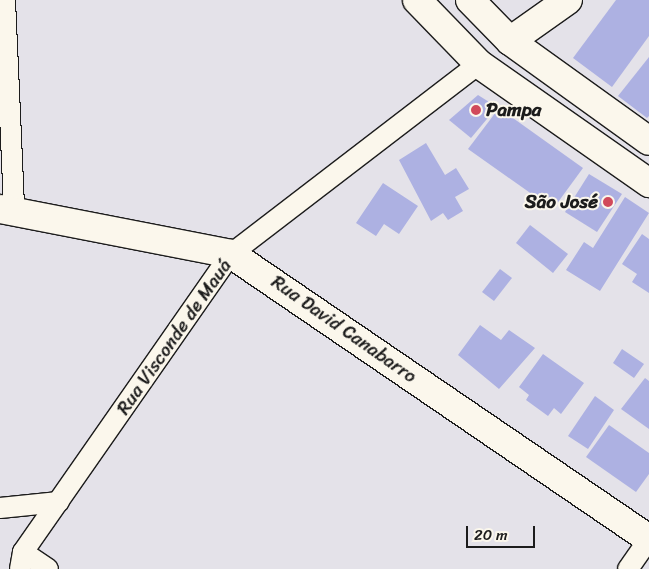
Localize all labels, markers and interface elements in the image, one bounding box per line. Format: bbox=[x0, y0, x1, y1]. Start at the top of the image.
place label: Pampa bbox=[486, 99, 541, 121]
marker: Pampa bbox=[470, 104, 482, 116]
place label: São José bbox=[525, 191, 598, 213]
marker: São José bbox=[602, 196, 614, 208]
street label: Rua Visconde de Mauá bbox=[112, 255, 236, 419]
street label: Rua David Canabarro bbox=[267, 270, 421, 388]
scale bar bbox=[469, 516, 538, 548]
text: 20 m bbox=[474, 522, 508, 548]

